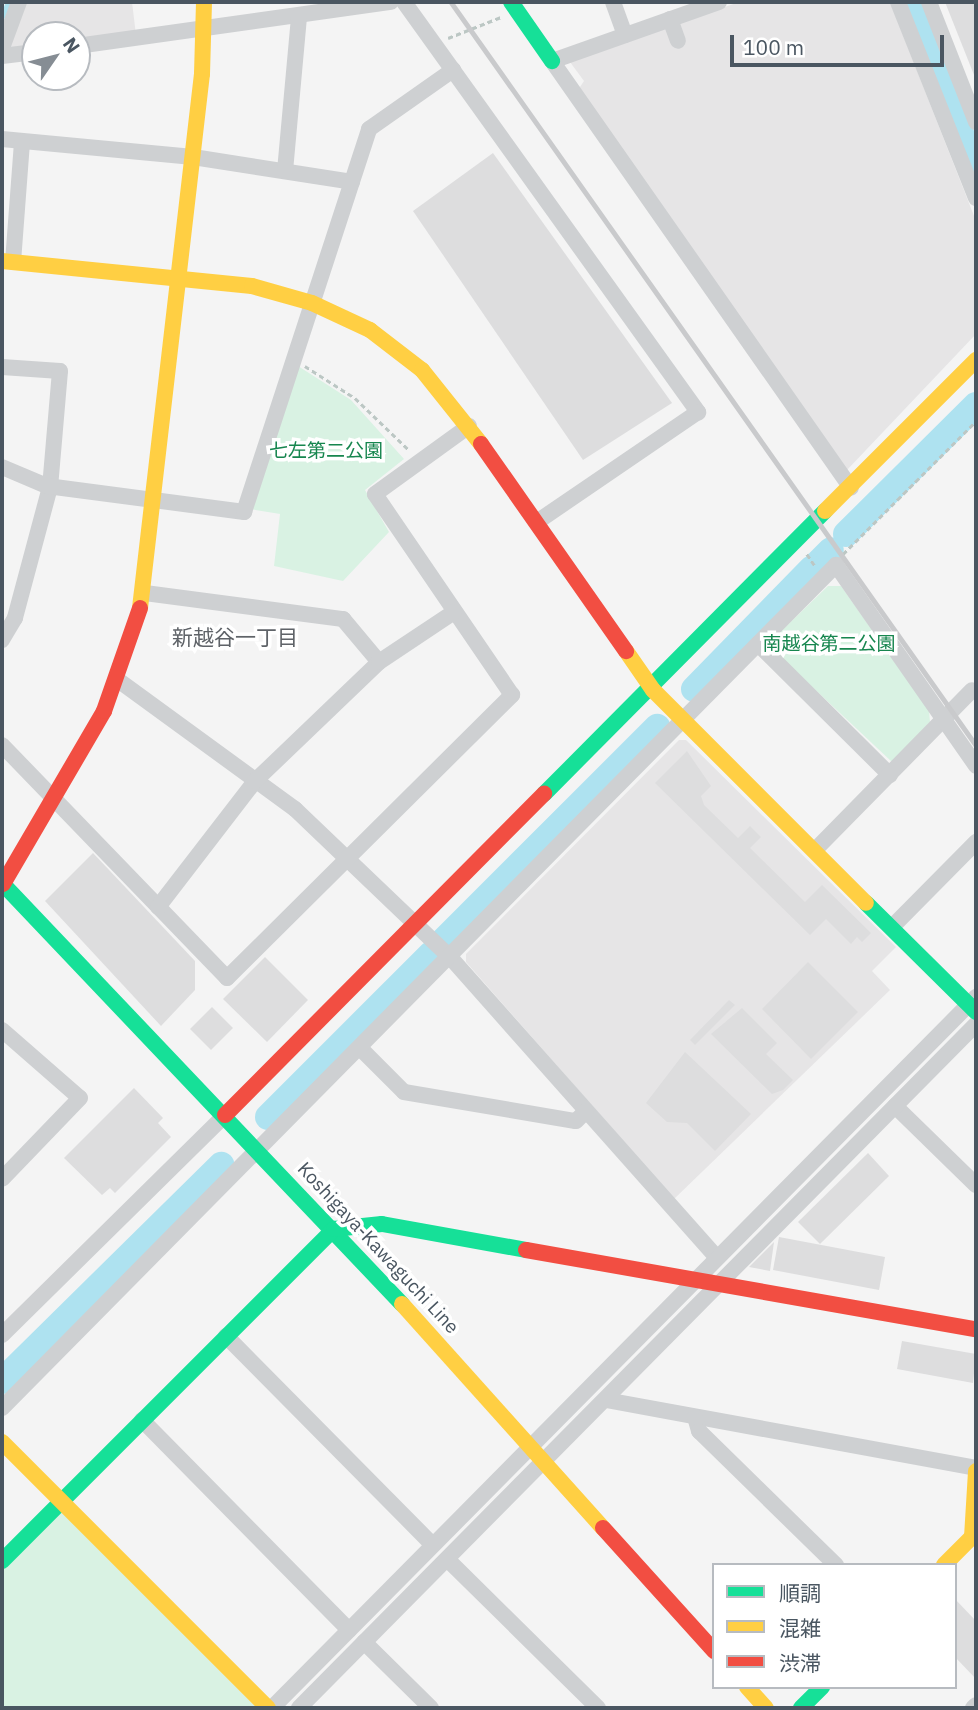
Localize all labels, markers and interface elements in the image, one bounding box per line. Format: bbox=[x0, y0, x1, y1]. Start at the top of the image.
north arrow bbox=[21, 21, 91, 91]
scale bar bbox=[733, 21, 946, 65]
text: N bbox=[58, 33, 85, 58]
text: 100 m bbox=[743, 33, 804, 61]
park label: 七左第二公園 bbox=[269, 440, 383, 462]
district label: 新越谷一丁目 bbox=[172, 624, 298, 650]
park label: 南越谷第二公園 bbox=[763, 633, 895, 655]
street label: Koshigaya-Kawaguchi Line bbox=[293, 1158, 463, 1338]
legend bbox=[712, 1563, 957, 1689]
text: 順調 bbox=[779, 1579, 821, 1607]
text: 混雑 bbox=[779, 1614, 821, 1642]
text: 渋滞 bbox=[779, 1649, 821, 1677]

